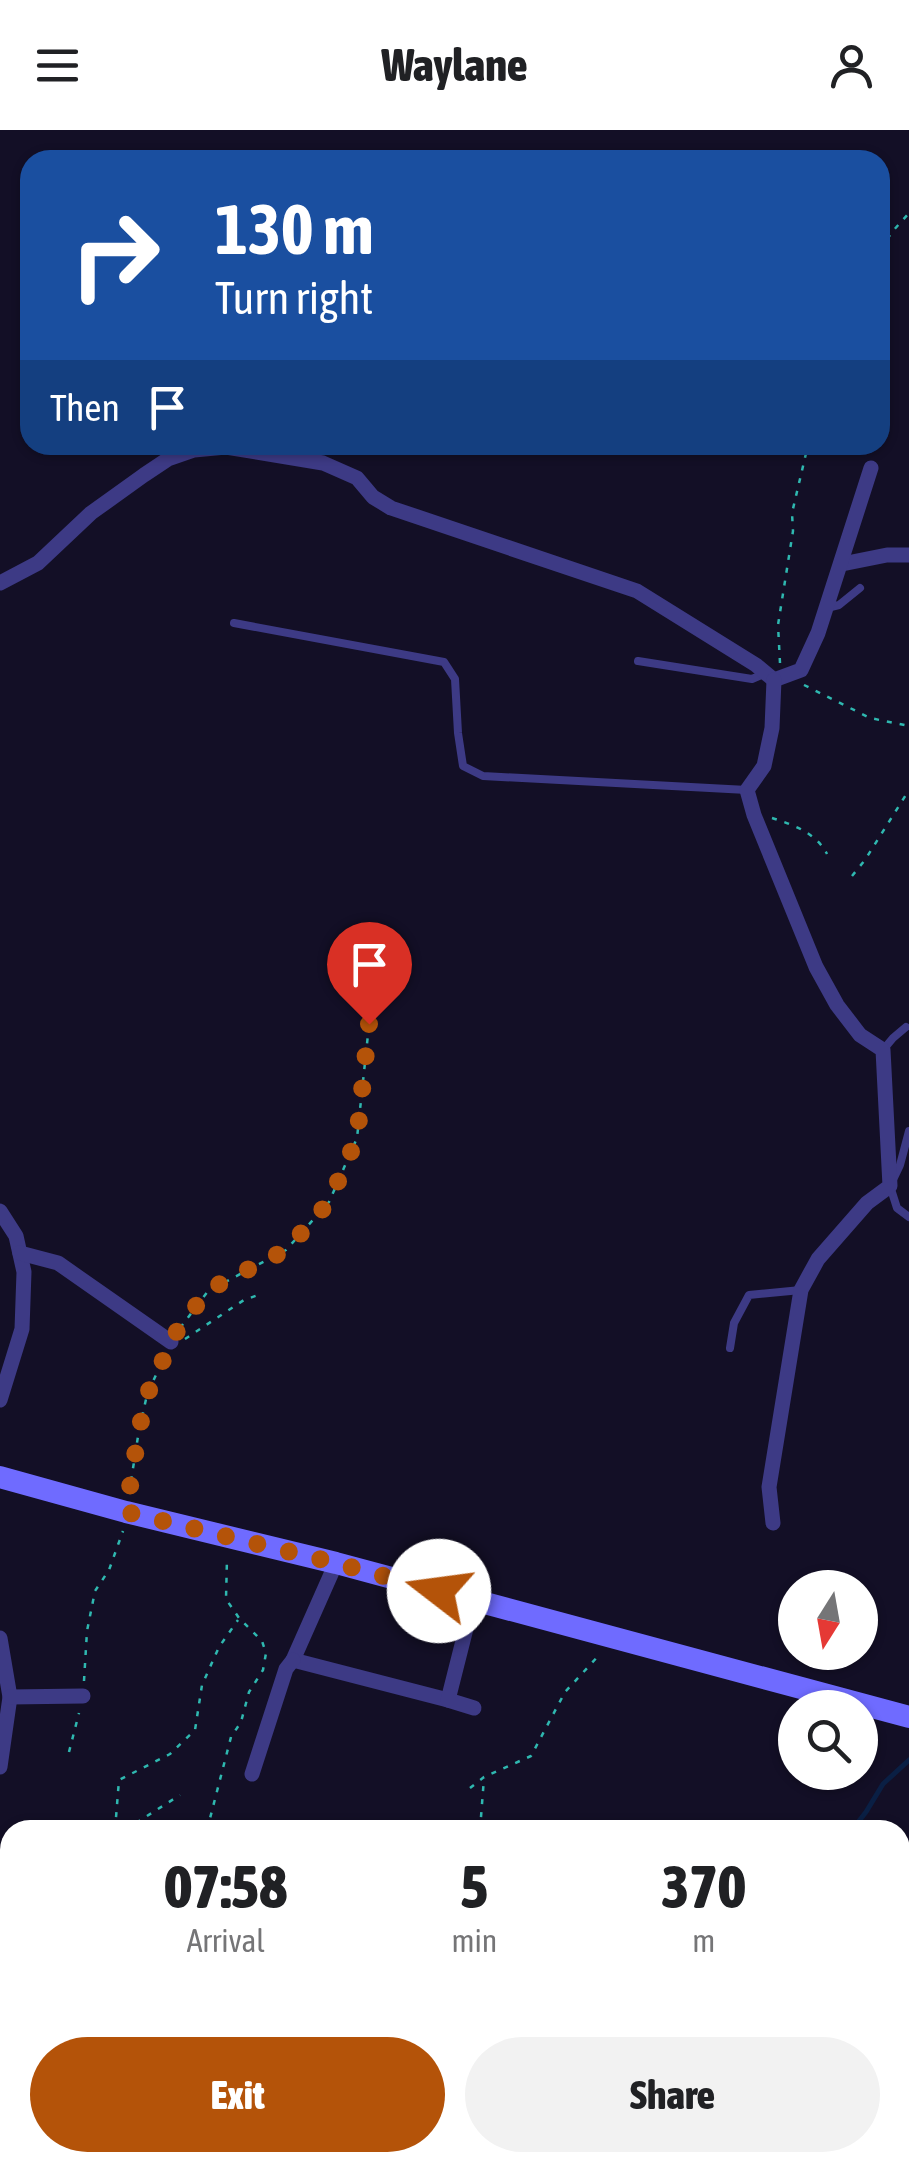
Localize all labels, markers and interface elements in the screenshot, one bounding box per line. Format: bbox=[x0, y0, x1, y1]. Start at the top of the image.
icon: menu bbox=[30, 38, 85, 93]
icon: person bbox=[824, 38, 879, 93]
text: Waylane bbox=[382, 39, 527, 91]
text: 130 m bbox=[215, 189, 374, 269]
icon: right bbox=[50, 190, 180, 320]
text: Turn right bbox=[215, 272, 373, 324]
icon: arrive bbox=[140, 380, 195, 435]
text: Then bbox=[50, 386, 120, 429]
pin bbox=[327, 922, 412, 1025]
icon: arrive bbox=[342, 937, 397, 992]
position arrow bbox=[387, 1539, 491, 1643]
north arrow bbox=[778, 1570, 878, 1670]
map controls bbox=[778, 1570, 878, 1790]
button: search bbox=[778, 1690, 878, 1790]
text: 07:58 bbox=[164, 1852, 287, 1921]
text: 5 bbox=[460, 1852, 489, 1921]
text: 370 bbox=[661, 1852, 746, 1921]
text: Arrival bbox=[187, 1922, 265, 1959]
text: min bbox=[451, 1922, 497, 1959]
text: m bbox=[692, 1922, 715, 1959]
button: Exit bbox=[30, 2037, 445, 2152]
button: Share bbox=[465, 2037, 880, 2152]

